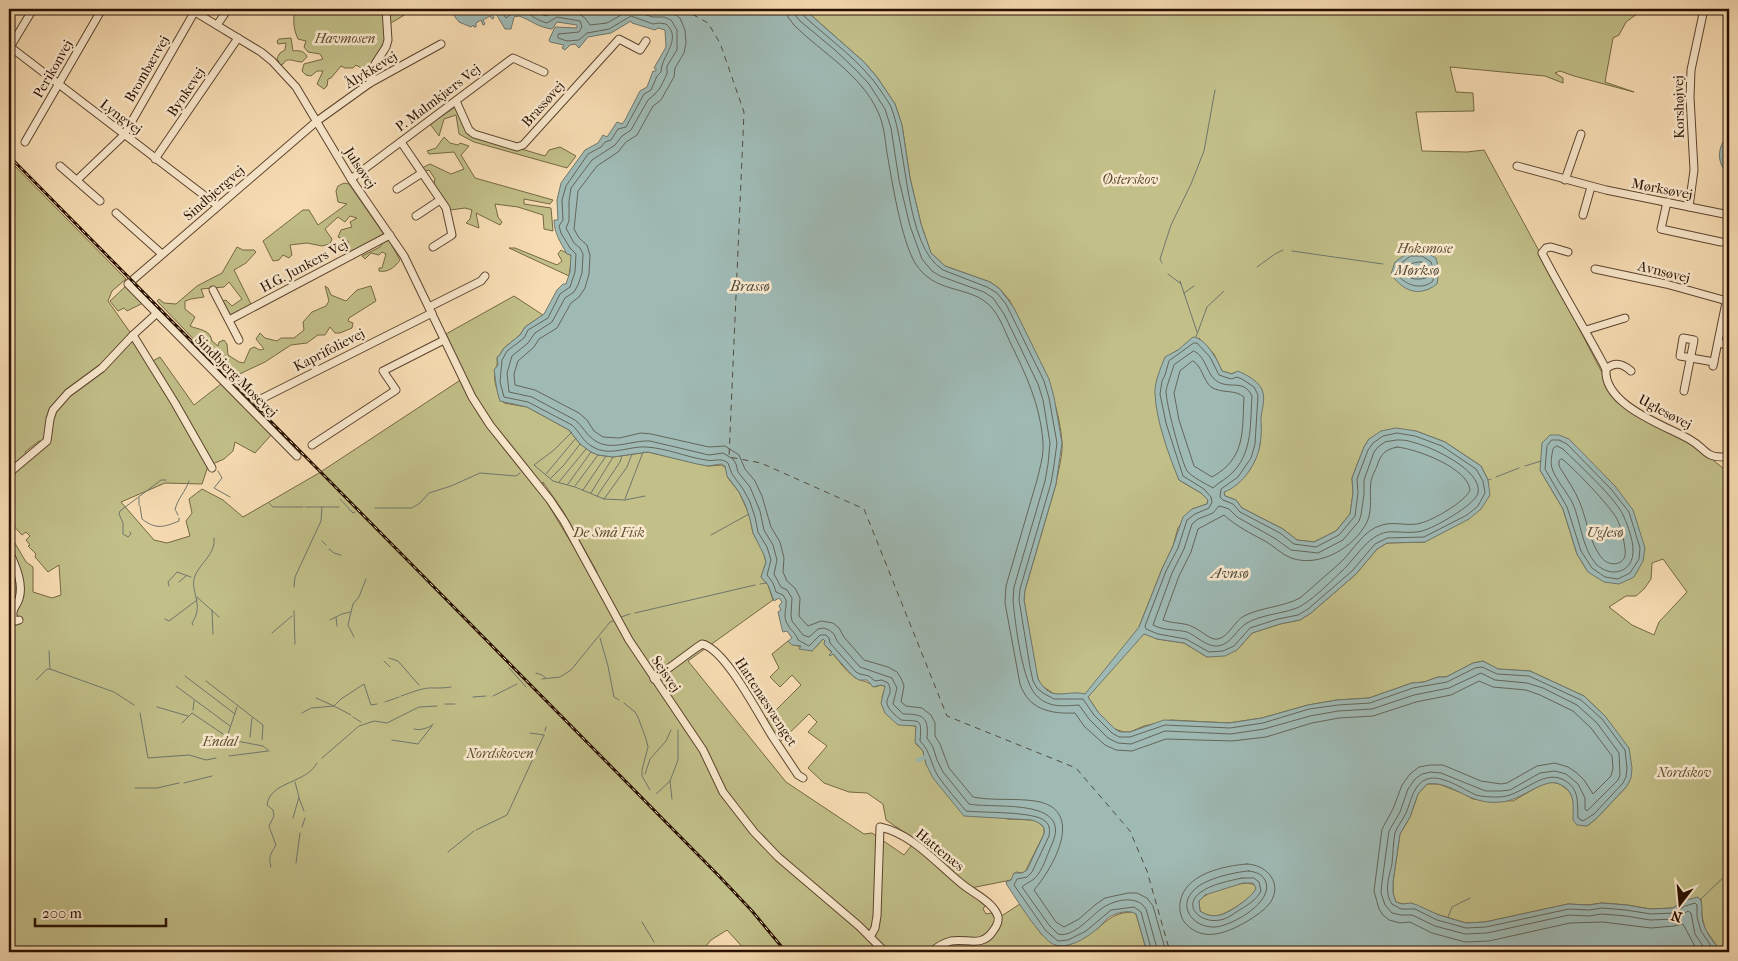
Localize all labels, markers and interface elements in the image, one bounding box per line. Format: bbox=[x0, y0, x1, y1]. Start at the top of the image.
park label: Havmosen bbox=[314, 30, 375, 47]
street label: Brombærvej bbox=[121, 33, 173, 105]
street label: Perikonvej bbox=[30, 37, 76, 101]
street label: Ålykkevej bbox=[340, 47, 400, 93]
street label: P. Malmkjærs Vej bbox=[392, 61, 484, 135]
street label: Bynkevej bbox=[163, 64, 209, 120]
street label: Korshøjvej bbox=[1670, 75, 1688, 139]
street label: Brassøvej bbox=[518, 78, 568, 130]
street label: Lyngvej bbox=[97, 96, 145, 138]
street label: Julsøvej bbox=[340, 143, 380, 192]
street label: Sindbjergvej bbox=[180, 162, 248, 224]
park label: Østerskov bbox=[1102, 171, 1158, 188]
street label: Mørksøvej bbox=[1630, 175, 1694, 203]
street label: H.G. Junkers Vej bbox=[257, 236, 351, 296]
park label: Hoksmose bbox=[1396, 240, 1453, 257]
street label: Avnsøvej bbox=[1635, 257, 1692, 287]
water label: Mørksø bbox=[1394, 261, 1439, 279]
water label: Brassø bbox=[729, 277, 770, 295]
street label: Kaprifolievej bbox=[291, 325, 367, 375]
street label: Sindbjerg Mosevej bbox=[191, 331, 281, 421]
street label: Uglesøvej bbox=[1635, 391, 1695, 433]
water label: Uglesø bbox=[1586, 523, 1624, 541]
park label: De Små Fisk bbox=[572, 524, 645, 541]
water label: Avnsø bbox=[1209, 564, 1249, 582]
street label: Sejsvej bbox=[648, 653, 684, 695]
street label: Hattenæsvænget bbox=[731, 654, 801, 750]
park label: Endal bbox=[201, 733, 239, 750]
park label: Nordskoven bbox=[465, 745, 534, 762]
park label: Nordskov bbox=[1656, 764, 1711, 781]
street label: Hattenæs bbox=[912, 825, 968, 875]
north arrow bbox=[1656, 878, 1706, 928]
scale bar bbox=[35, 896, 166, 928]
text: 200 m bbox=[42, 904, 82, 922]
text: N bbox=[1669, 906, 1684, 926]

